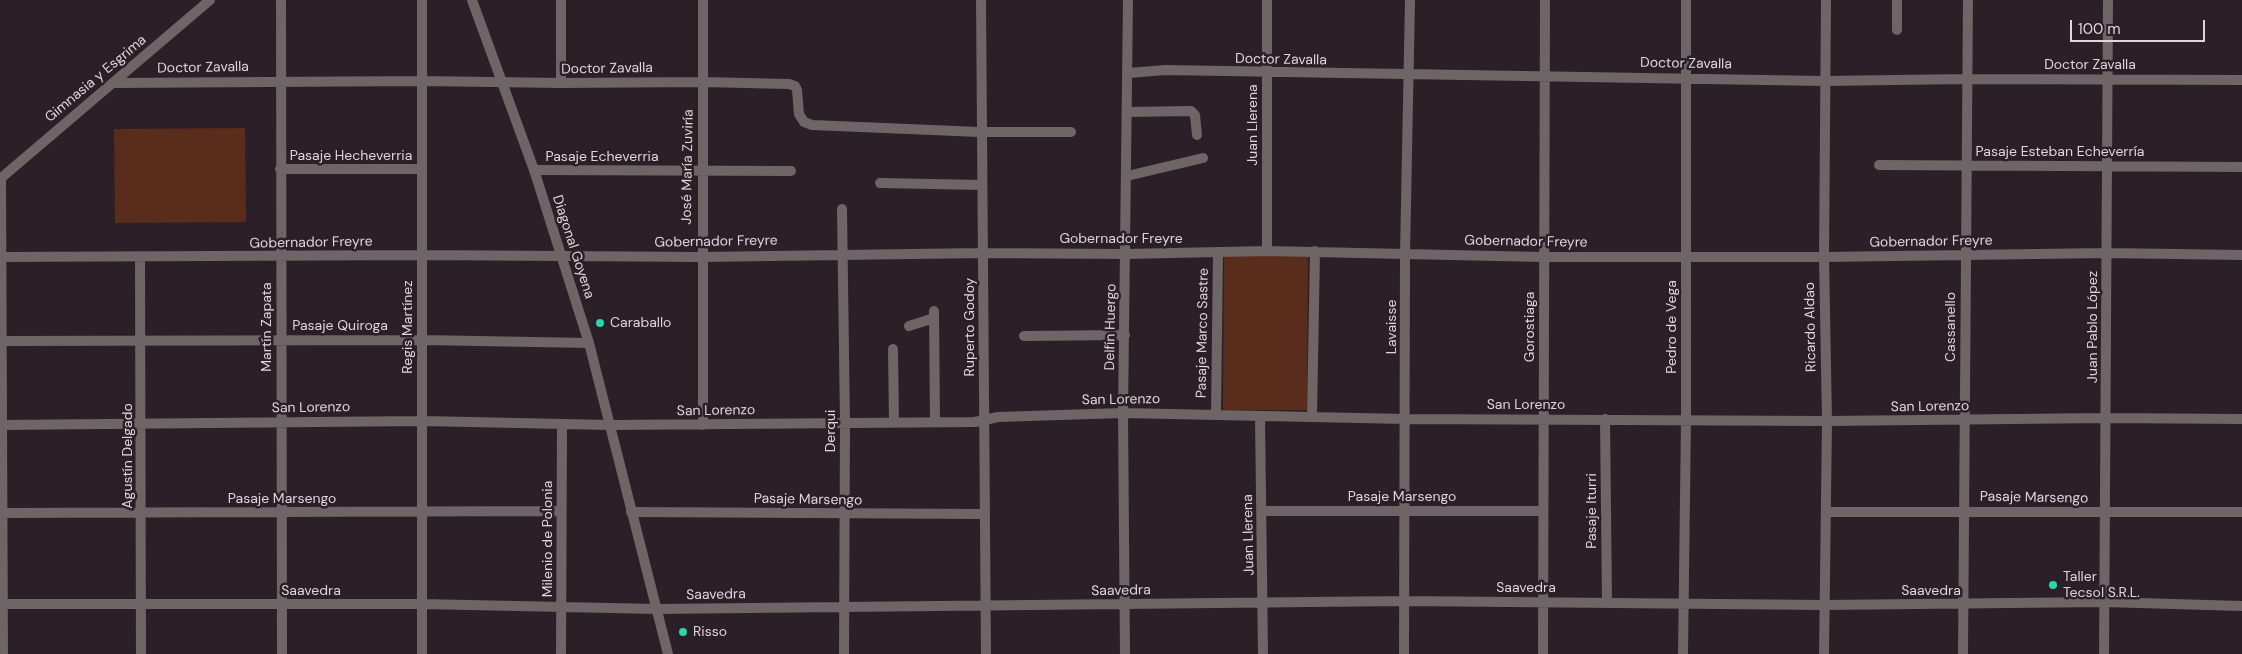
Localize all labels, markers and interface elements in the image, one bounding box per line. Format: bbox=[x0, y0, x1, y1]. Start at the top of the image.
scale bar bbox=[2072, 10, 2207, 42]
text: 100 m bbox=[2078, 19, 2121, 39]
street label: Gimnasia y Esgrima bbox=[42, 32, 150, 126]
street label: Doctor Zavalla bbox=[1235, 51, 1327, 69]
street label: Doctor Zavalla bbox=[1640, 55, 1732, 73]
street label: Doctor Zavalla bbox=[2044, 57, 2136, 73]
street label: Doctor Zavalla bbox=[157, 59, 249, 77]
street label: Doctor Zavalla bbox=[561, 60, 653, 78]
street label: Juan Llerena bbox=[1245, 84, 1261, 166]
street label: José María Zuviría bbox=[679, 109, 697, 225]
street label: Pasaje Esteban Echeverría bbox=[1976, 144, 2144, 160]
street label: Pasaje Hecheverria bbox=[290, 148, 412, 164]
street label: Pasaje Echeverria bbox=[545, 149, 659, 165]
street label: Diagonal Goyena bbox=[548, 193, 598, 301]
street label: Gobernador Freyre bbox=[1059, 231, 1183, 247]
street label: Gobernador Freyre bbox=[654, 233, 778, 251]
street label: Gobernador Freyre bbox=[1464, 233, 1588, 251]
street label: Gobernador Freyre bbox=[1869, 233, 1993, 251]
street label: Gobernador Freyre bbox=[249, 234, 373, 252]
street label: Pasaje Marco Sastre bbox=[1193, 268, 1213, 398]
street label: Juan Pablo López bbox=[2085, 271, 2101, 383]
street label: Ruperto Godoy bbox=[962, 278, 978, 376]
street label: Regis Martínez bbox=[400, 280, 416, 374]
street label: Pedro de Vega bbox=[1664, 280, 1680, 374]
street label: Martín Zapata bbox=[259, 282, 275, 372]
street label: Ricardo Aldao bbox=[1802, 282, 1820, 372]
street label: Delfín Huergo bbox=[1102, 284, 1120, 370]
street label: Gorostiaga bbox=[1522, 292, 1538, 362]
street label: Cassanello bbox=[1943, 292, 1959, 362]
street label: Lavaisse bbox=[1384, 300, 1400, 354]
place label: Caraballo bbox=[610, 315, 671, 331]
marker: Caraballo bbox=[594, 317, 606, 329]
street label: Pasaje Quiroga bbox=[292, 318, 388, 334]
street label: San Lorenzo bbox=[1082, 391, 1160, 409]
street label: San Lorenzo bbox=[1487, 397, 1565, 413]
street label: San Lorenzo bbox=[1891, 398, 1969, 416]
street label: San Lorenzo bbox=[272, 399, 350, 417]
street label: San Lorenzo bbox=[677, 402, 755, 420]
street label: Agustín Delgado bbox=[120, 403, 136, 509]
street label: Derqui bbox=[823, 410, 839, 452]
street label: Pasaje Iturri bbox=[1584, 473, 1600, 549]
street label: Milenio de Polonia bbox=[540, 481, 556, 597]
street label: Pasaje Marsengo bbox=[1348, 489, 1456, 505]
street label: Pasaje Marsengo bbox=[1980, 489, 2088, 507]
street label: Pasaje Marsengo bbox=[228, 491, 336, 507]
street label: Pasaje Marsengo bbox=[754, 491, 862, 509]
street label: Juan Llerena bbox=[1240, 494, 1258, 576]
place label: Taller Tecsol S.R.L. bbox=[2063, 569, 2140, 602]
marker: Taller Tecsol S.R.L. bbox=[2047, 579, 2059, 591]
street label: Saavedra bbox=[1496, 580, 1556, 596]
street label: Saavedra bbox=[1091, 582, 1151, 600]
street label: Saavedra bbox=[281, 583, 341, 599]
street label: Saavedra bbox=[1901, 583, 1961, 599]
street label: Saavedra bbox=[686, 586, 746, 604]
place label: Risso bbox=[693, 624, 727, 640]
marker: Risso bbox=[677, 626, 689, 638]

